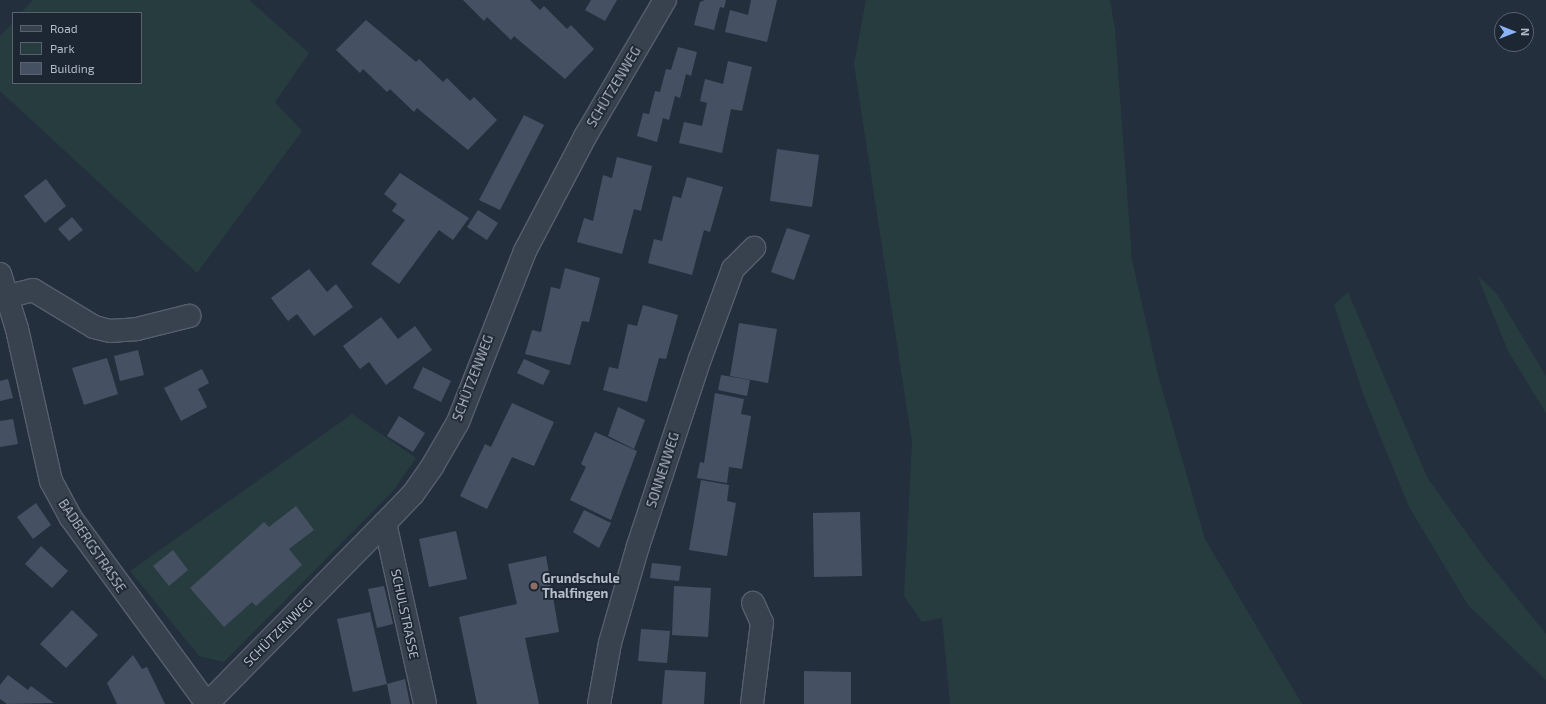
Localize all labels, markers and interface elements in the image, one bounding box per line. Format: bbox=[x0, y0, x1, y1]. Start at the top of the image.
legend bbox=[12, 12, 142, 84]
north arrow bbox=[1494, 12, 1534, 52]
text: Road bbox=[50, 21, 78, 35]
text: N bbox=[1519, 28, 1532, 36]
text: Park bbox=[50, 41, 75, 55]
street label: SCHÜTZENWEG bbox=[584, 44, 644, 130]
text: Building bbox=[50, 61, 94, 75]
street label: SCHÜTZENWEG bbox=[449, 333, 497, 423]
street label: SONNENWEG bbox=[643, 430, 683, 510]
street label: BADBERGSTRASSE bbox=[55, 496, 129, 596]
street label: SCHULSTRASSE bbox=[388, 568, 422, 660]
place label: Grundschule Thalfingen bbox=[542, 571, 620, 602]
marker: Grundschule Thalfingen bbox=[529, 581, 539, 591]
street label: SCHÜTZENWEG bbox=[240, 594, 316, 670]

